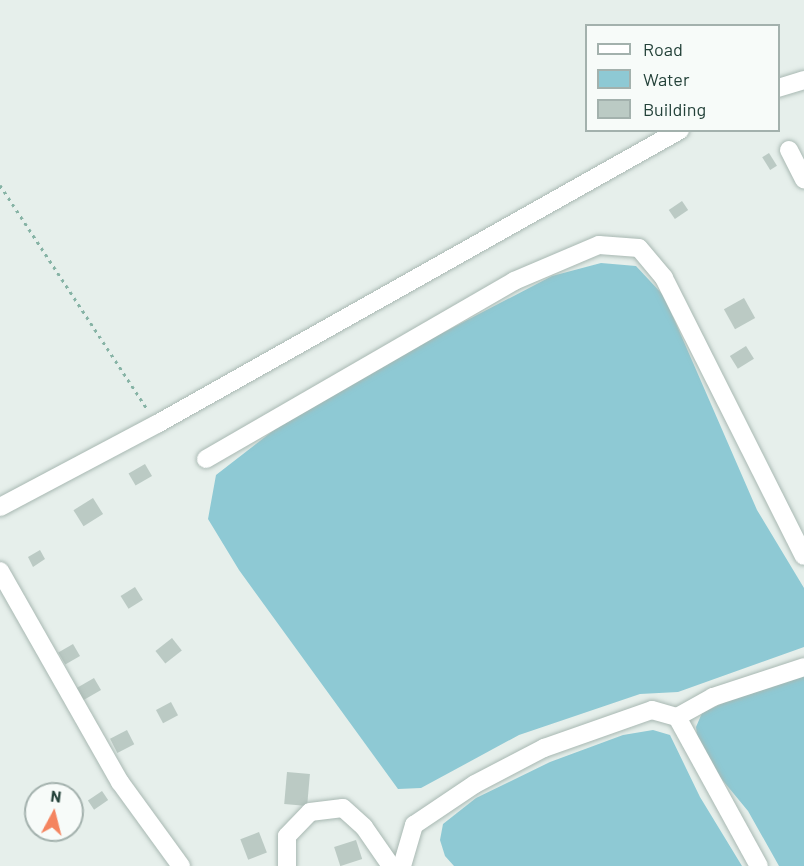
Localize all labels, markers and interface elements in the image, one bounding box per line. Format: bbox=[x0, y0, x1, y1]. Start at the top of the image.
legend bbox=[585, 24, 780, 132]
text: Road bbox=[643, 38, 683, 60]
text: Water bbox=[643, 68, 690, 90]
text: Building bbox=[643, 98, 706, 120]
north arrow bbox=[24, 782, 84, 842]
text: N bbox=[50, 786, 62, 806]

